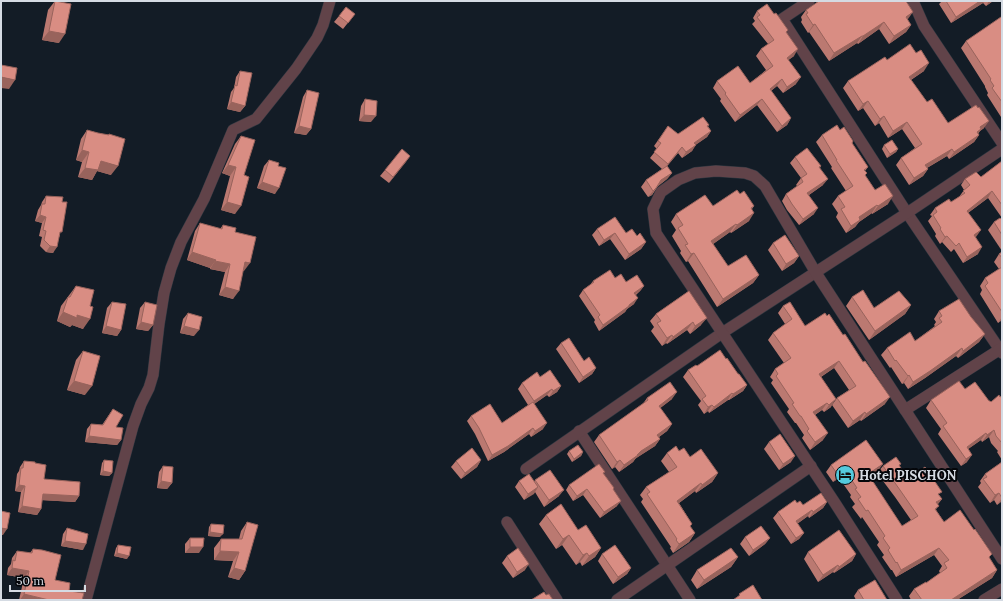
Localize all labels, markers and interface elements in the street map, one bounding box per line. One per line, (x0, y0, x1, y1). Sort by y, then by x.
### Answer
hotel icon: Hotel PISCHON (834, 464, 856, 486)
place label: Hotel PISCHON (859, 467, 957, 484)
scale bar (10, 567, 85, 593)
text: 50 m (16, 573, 44, 588)

